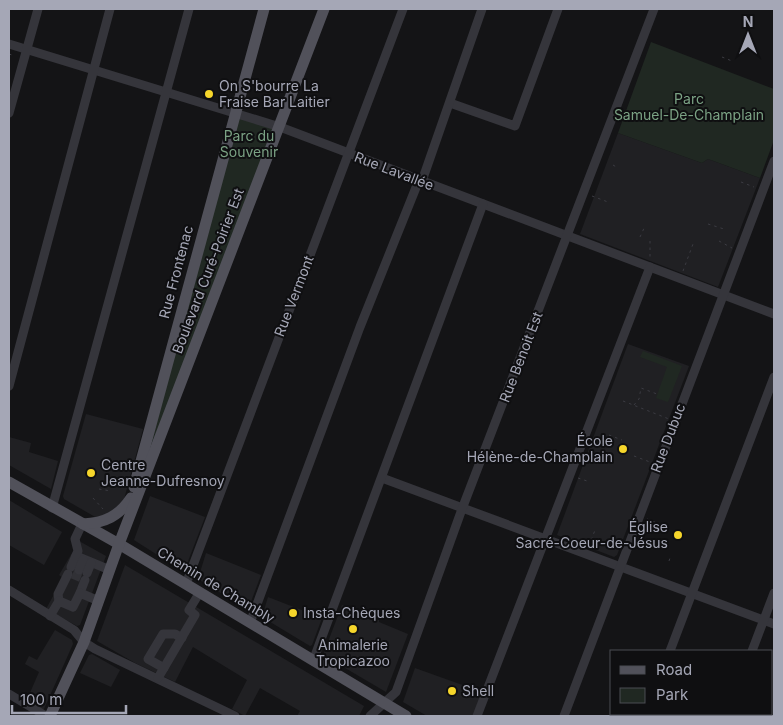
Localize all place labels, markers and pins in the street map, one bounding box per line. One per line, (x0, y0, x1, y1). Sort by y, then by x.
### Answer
place label: On S'bourre La Fraise Bar Laitier (219, 77, 330, 110)
marker: On S'bourre La Fraise Bar Laitier (203, 88, 215, 100)
place label: École Hélène-de-Champlain (467, 432, 613, 465)
marker: École Hélène-de-Champlain (617, 443, 629, 455)
place label: Centre Jeanne-Dufresnoy (101, 456, 225, 489)
marker: Centre Jeanne-Dufresnoy (85, 467, 97, 479)
place label: Église Sacré-Coeur-de-Jésus (516, 518, 668, 551)
marker: Église Sacré-Coeur-de-Jésus (672, 529, 684, 541)
place label: Insta-Chèques (303, 604, 400, 621)
marker: Insta-Chèques (287, 607, 299, 619)
marker: Animalerie Tropicazoo (347, 623, 359, 635)
place label: Animalerie Tropicazoo (316, 636, 390, 669)
place label: Shell (462, 682, 494, 699)
marker: Shell (446, 685, 458, 697)

